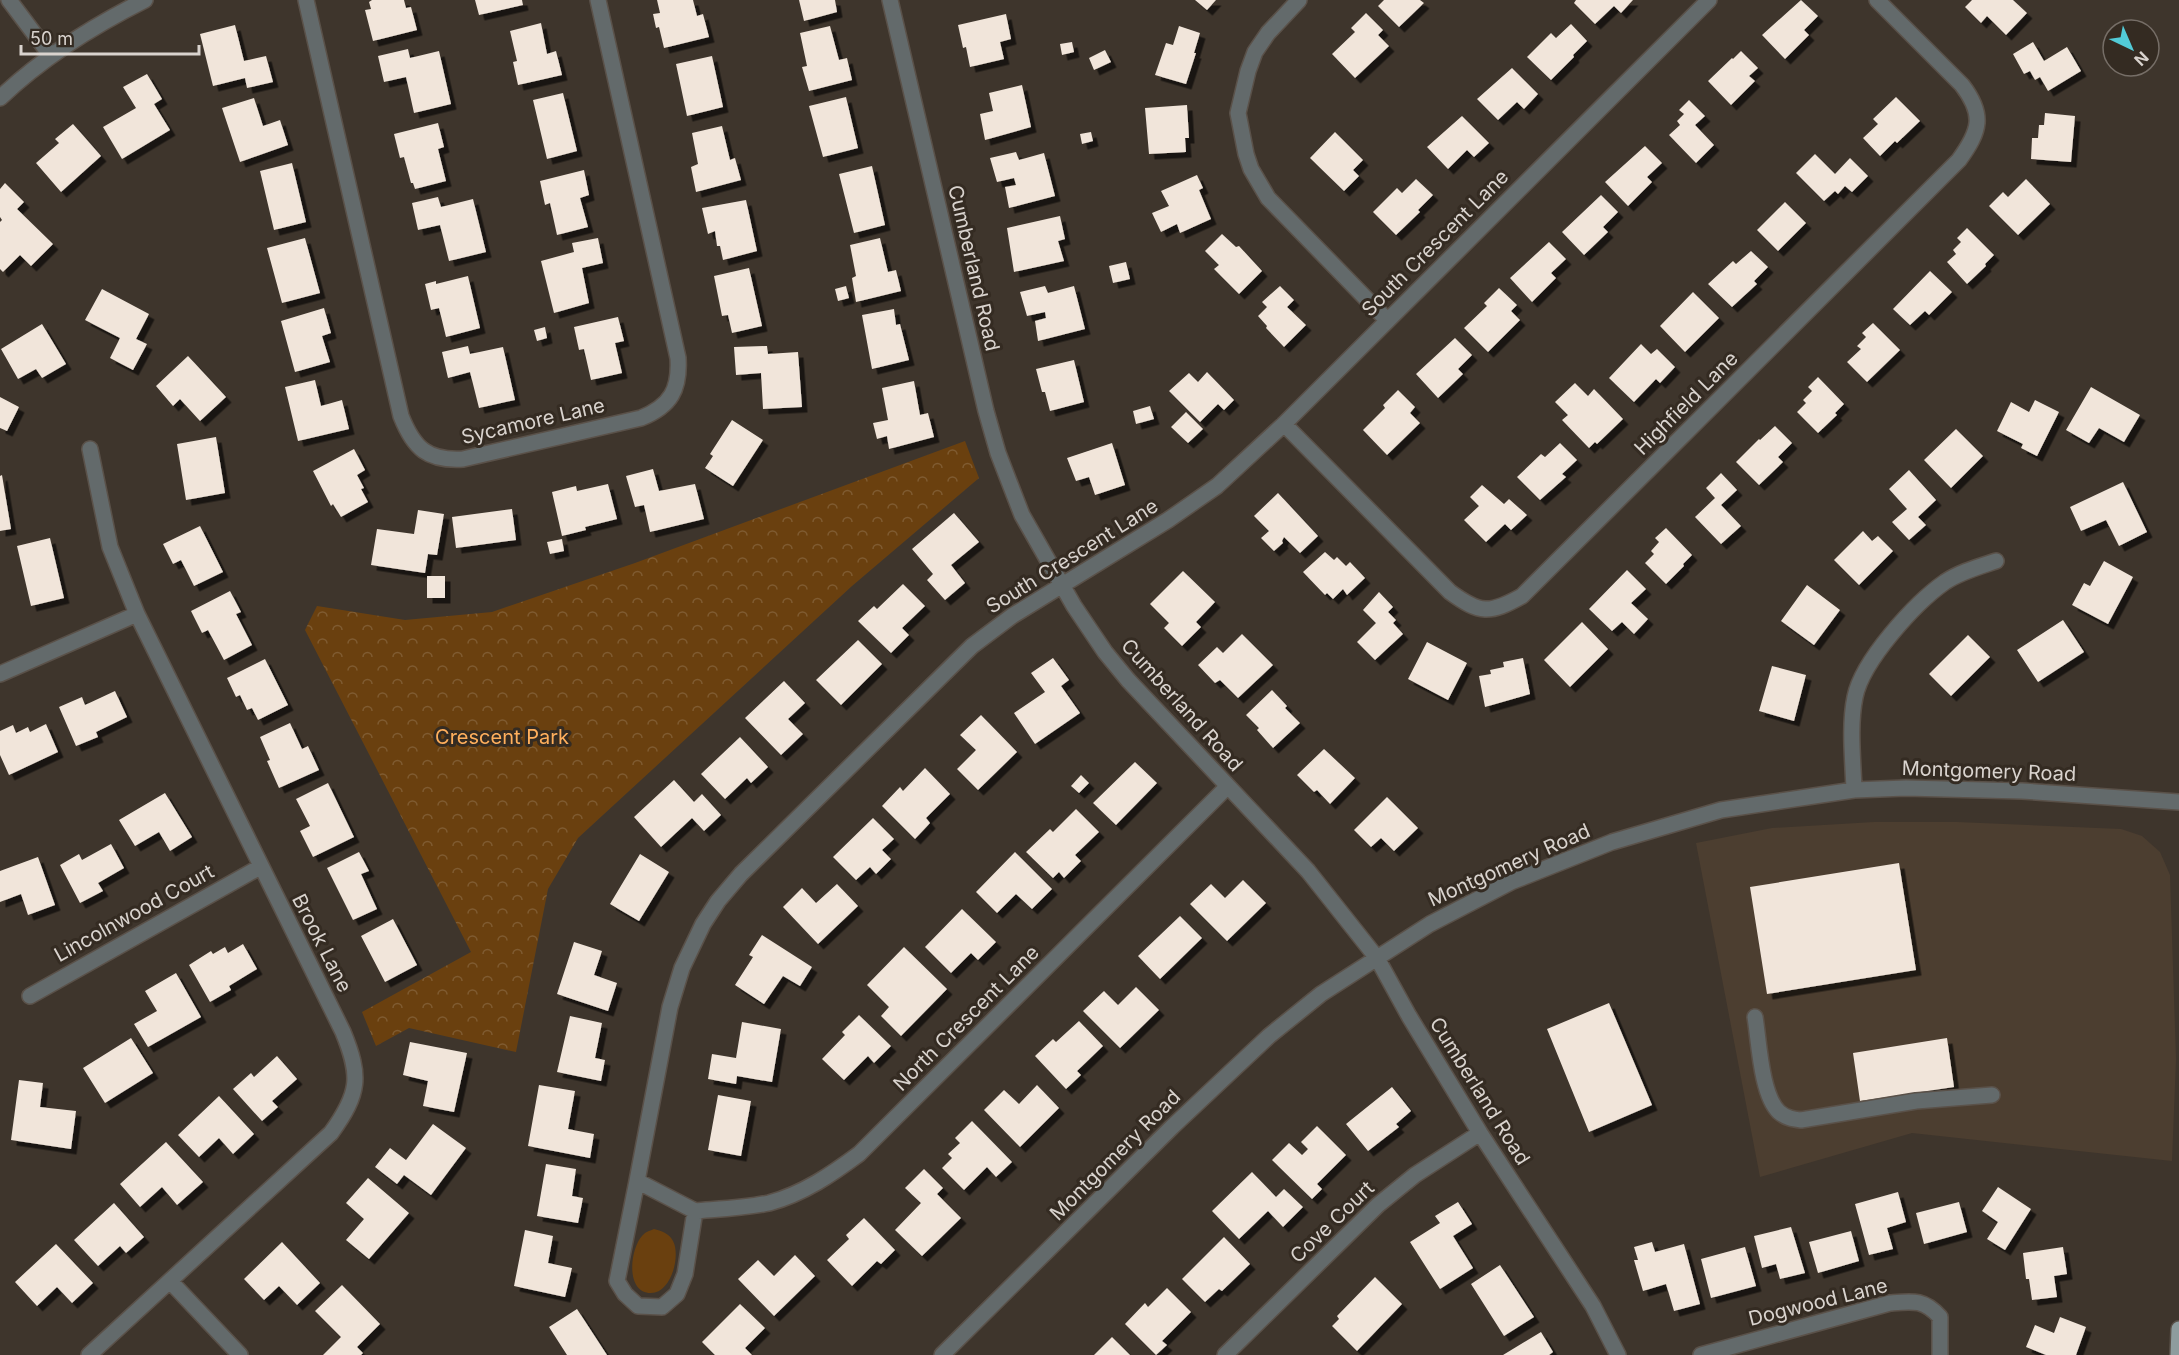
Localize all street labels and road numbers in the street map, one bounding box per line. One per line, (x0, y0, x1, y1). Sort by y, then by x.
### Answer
street label: South Crescent Lane (1357, 165, 1513, 321)
street label: Cumberland Road (943, 183, 1005, 353)
street label: Highfield Lane (1629, 346, 1743, 460)
street label: Sycamore Lane (459, 393, 607, 449)
street label: South Crescent Lane (982, 493, 1162, 619)
street label: Cumberland Road (1116, 634, 1248, 776)
street label: Montgomery Road (1901, 756, 2077, 786)
street label: Montgomery Road (1424, 819, 1594, 911)
street label: Lincolnwood Court (50, 859, 218, 967)
street label: Brook Lane (287, 890, 357, 996)
street label: North Crescent Lane (888, 940, 1044, 1096)
street label: Cumberland Road (1425, 1013, 1535, 1169)
street label: Montgomery Road (1045, 1085, 1185, 1225)
street label: Cove Court (1285, 1176, 1379, 1268)
street label: Dogwood Lane (1746, 1273, 1890, 1331)

